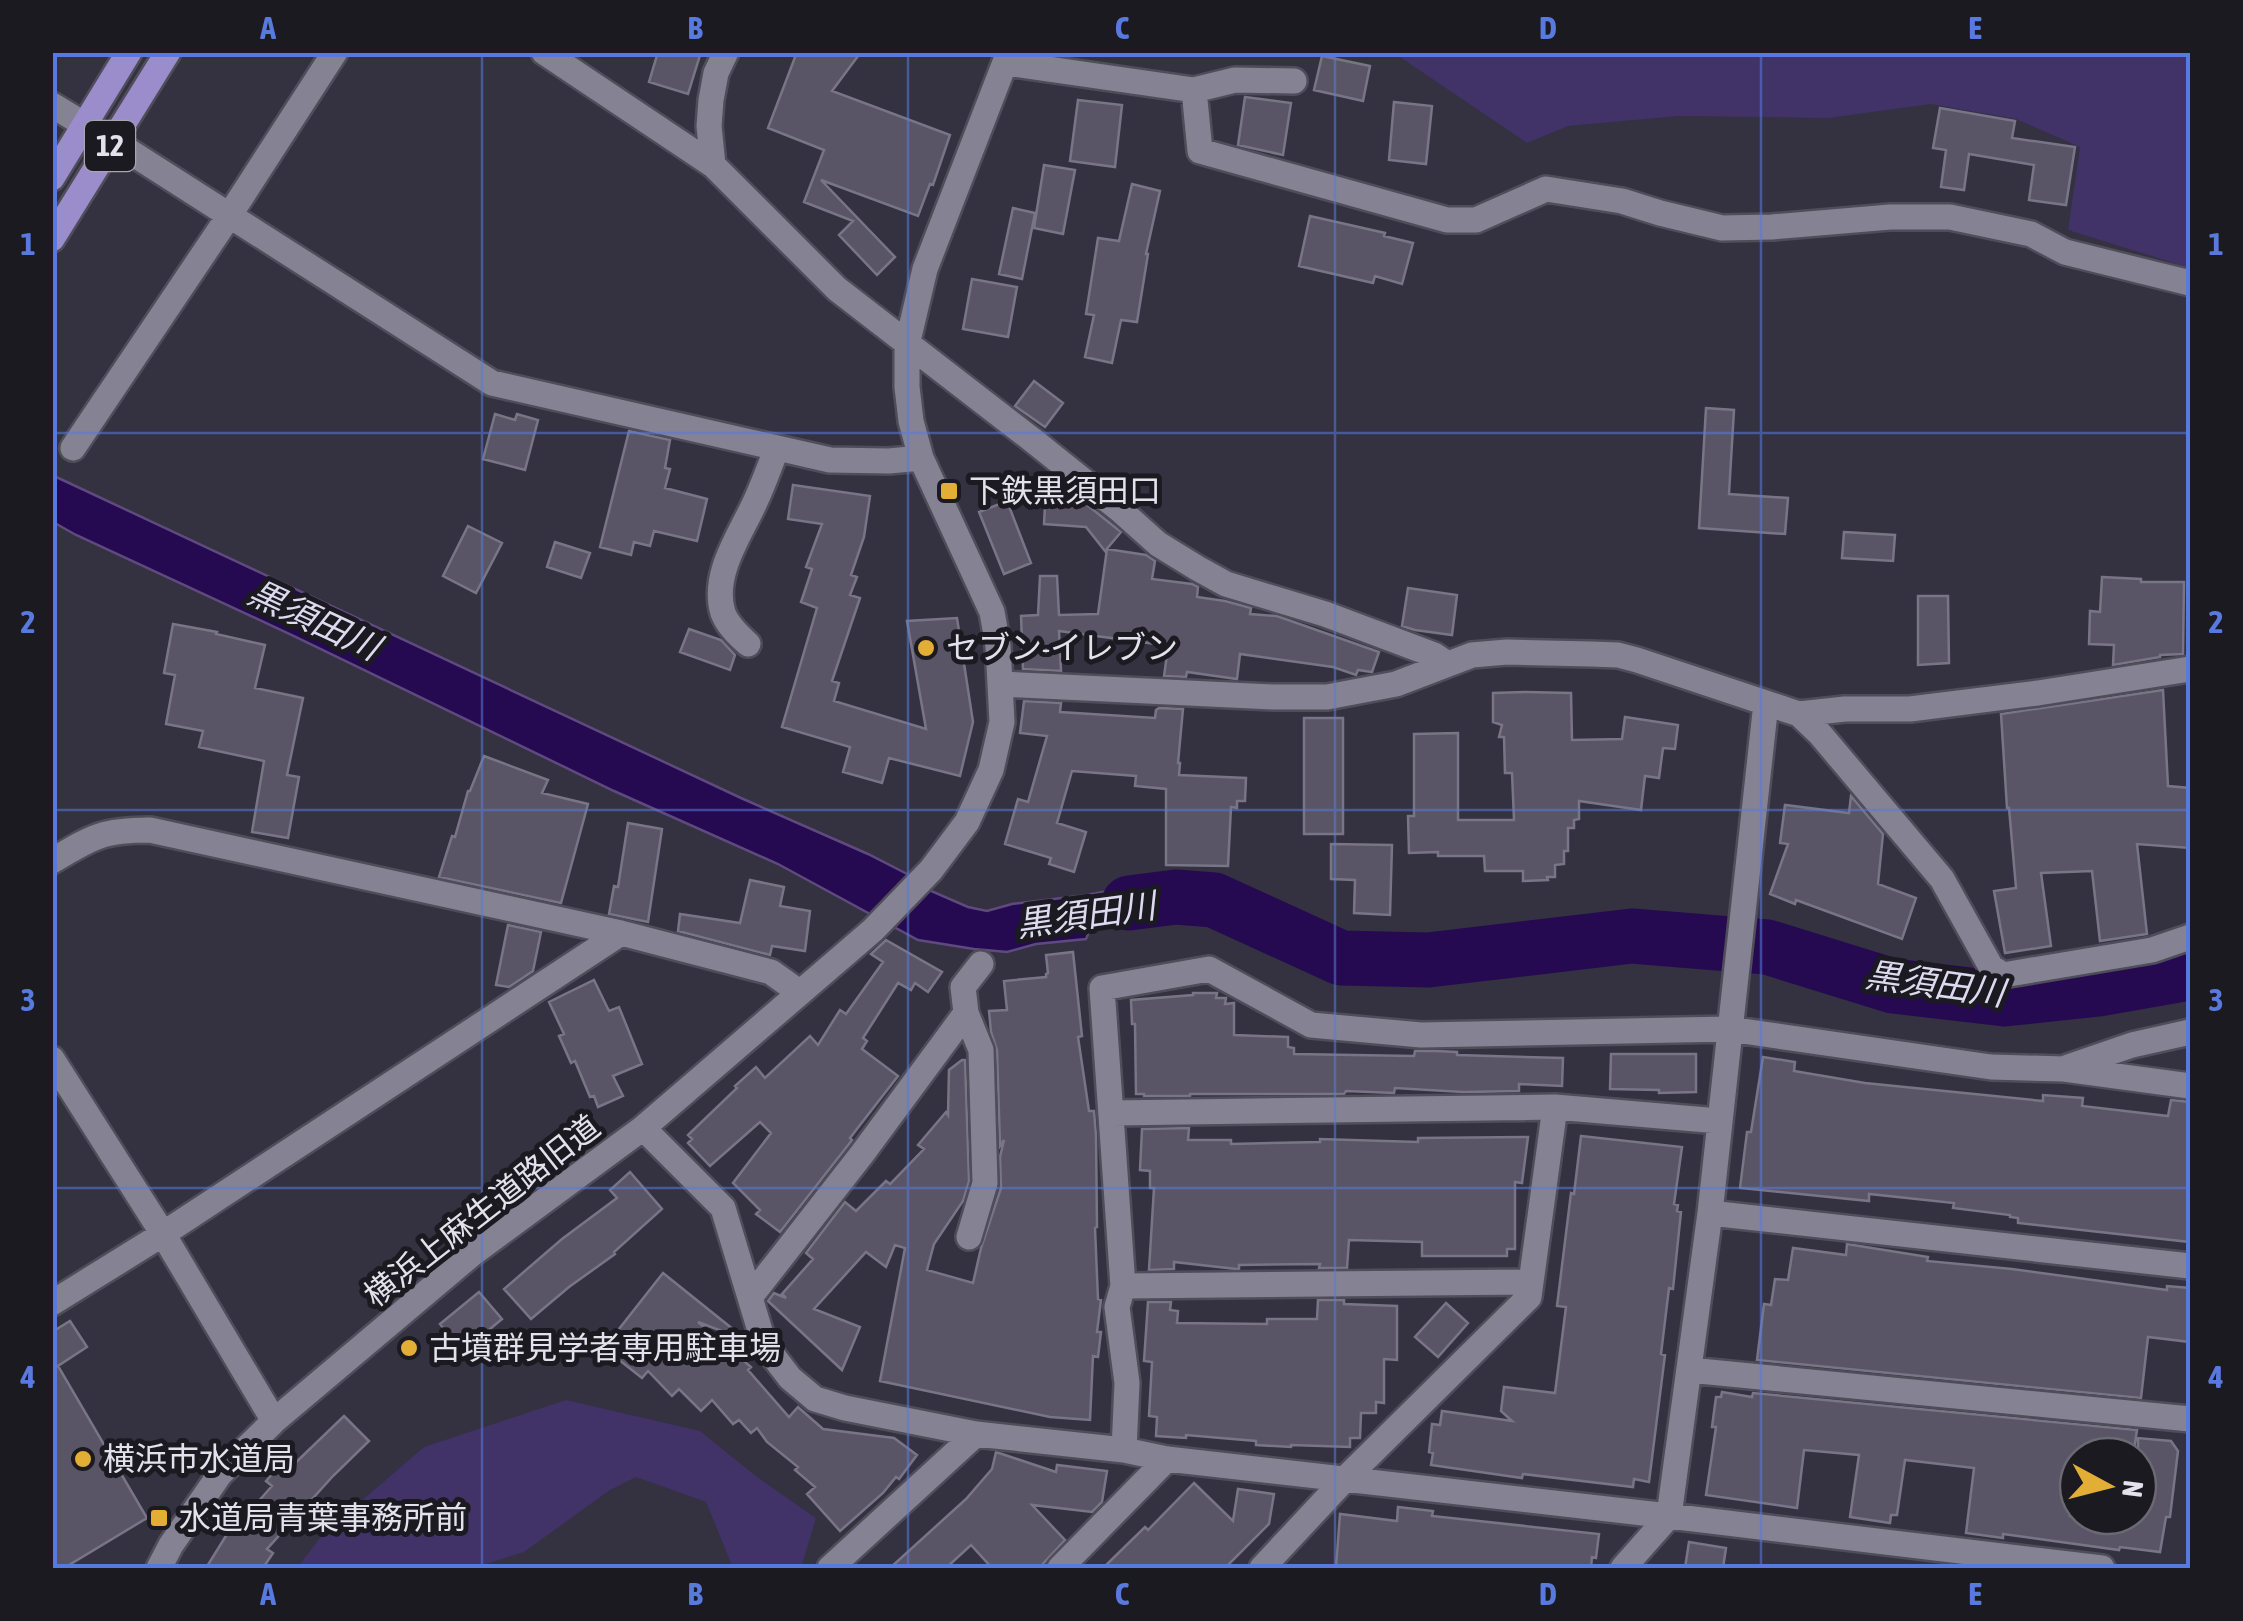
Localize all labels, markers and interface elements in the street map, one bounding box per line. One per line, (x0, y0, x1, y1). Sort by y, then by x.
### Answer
text: A (259, 9, 276, 46)
text: B (687, 9, 703, 46)
text: C (1115, 9, 1130, 46)
text: D (1539, 9, 1557, 46)
text: E (1968, 9, 1982, 46)
road number: 12 (85, 121, 135, 171)
text: 1 (20, 225, 36, 262)
text: 1 (2208, 225, 2224, 262)
place label: 下鉄黒須田口 (969, 472, 1161, 509)
marker: 下鉄黒須田口 (938, 480, 960, 502)
water label: 黒須田川 (243, 571, 390, 668)
text: 2 (20, 603, 36, 640)
text: 2 (2208, 603, 2224, 640)
place label: セブン-イレブン (946, 629, 1178, 666)
marker: セブン-イレブン (915, 637, 937, 659)
water label: 黒須田川 (1014, 884, 1162, 944)
water label: 黒須田川 (1863, 953, 2011, 1013)
text: 3 (20, 981, 36, 1018)
text: 3 (2208, 981, 2224, 1018)
street label: 横浜上麻生道路旧道 (357, 1107, 607, 1314)
place label: 古墳群見学者専用駐車場 (429, 1329, 781, 1366)
marker: 古墳群見学者専用駐車場 (398, 1337, 420, 1359)
text: 4 (19, 1358, 36, 1395)
text: 4 (2207, 1358, 2224, 1395)
north arrow (2058, 1436, 2158, 1536)
place label: 横浜市水道局 (103, 1440, 295, 1477)
marker: 横浜市水道局 (72, 1448, 94, 1470)
text: N (2116, 1479, 2150, 1499)
place label: 水道局青葉事務所前 (179, 1499, 467, 1536)
marker: 水道局青葉事務所前 (148, 1507, 170, 1529)
text: A (259, 1575, 276, 1612)
text: B (687, 1575, 703, 1612)
text: C (1115, 1575, 1130, 1612)
text: D (1539, 1575, 1557, 1612)
text: E (1968, 1575, 1982, 1612)

